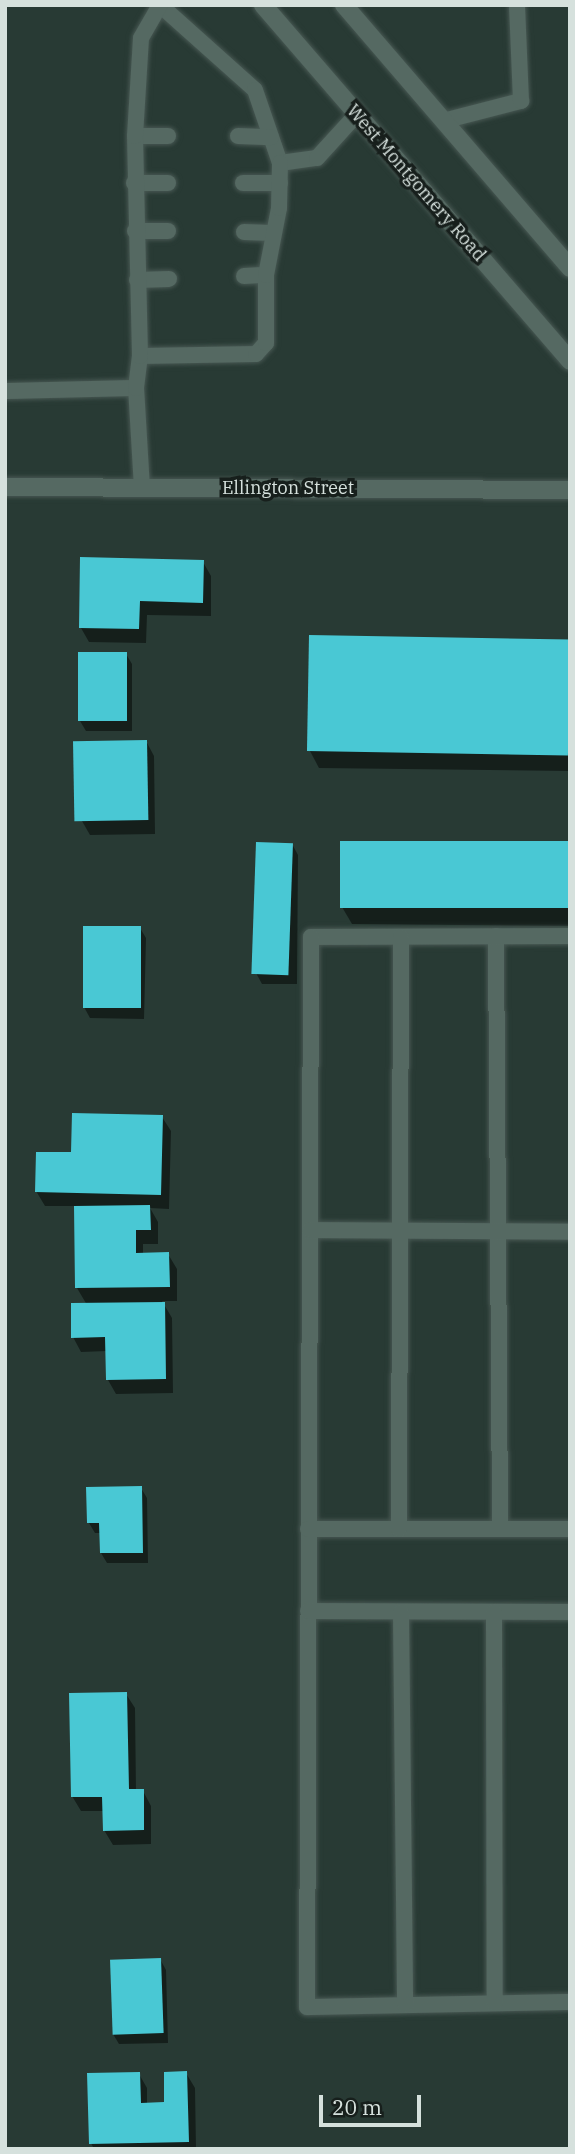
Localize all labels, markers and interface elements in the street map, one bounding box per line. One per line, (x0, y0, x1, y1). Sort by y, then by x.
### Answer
street label: West Montgomery Road (342, 100, 490, 266)
street label: Ellington Street (222, 477, 354, 499)
scale bar (323, 2080, 424, 2124)
text: 20 m (332, 2093, 382, 2121)

